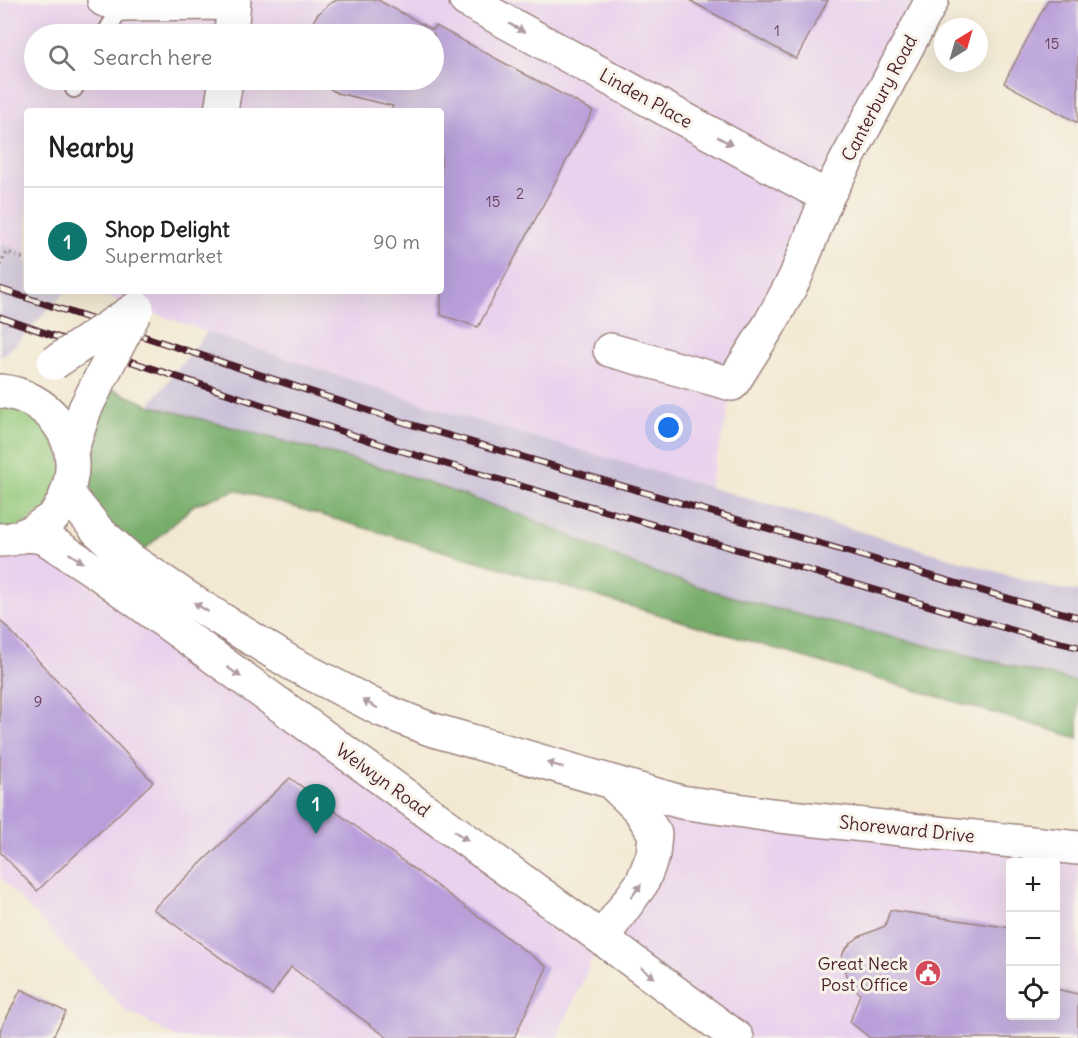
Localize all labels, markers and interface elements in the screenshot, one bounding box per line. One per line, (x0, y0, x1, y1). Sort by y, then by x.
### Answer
north arrow (934, 18, 988, 72)
house number: 1 (774, 21, 780, 40)
one-way arrow (509, 23, 526, 33)
search box (24, 24, 444, 90)
street label: Canterbury Road (836, 31, 922, 165)
house number: 15 (1045, 34, 1059, 53)
icon: search (45, 41, 78, 74)
text: Search here (93, 43, 212, 71)
street label: Linden Place (595, 63, 697, 133)
text: Nearby (48, 131, 134, 164)
one-way arrow (717, 136, 734, 146)
house number: 2 (516, 184, 524, 203)
house number: 15 (486, 192, 500, 211)
text: Shop Delight (105, 215, 230, 243)
text: 1 (64, 229, 71, 254)
text: 90 m (373, 229, 420, 254)
text: Supermarket (105, 243, 223, 268)
your location (654, 413, 683, 442)
one-way arrow (68, 552, 84, 564)
one-way arrow (193, 602, 209, 613)
one-way arrow (227, 666, 242, 678)
house number: 9 (34, 692, 42, 711)
one-way arrow (361, 699, 378, 709)
street label: Welwyn Road (331, 738, 435, 822)
one-way arrow (546, 760, 564, 769)
pin: 1 (296, 784, 336, 834)
street label: Shoreward Drive (838, 810, 976, 848)
one-way arrow (452, 830, 468, 842)
map controls (1006, 858, 1060, 1020)
button: + (1006, 858, 1060, 912)
one-way arrow (630, 884, 642, 900)
button: − (1006, 912, 1060, 966)
place label: Great Neck Post Office (818, 952, 908, 996)
public building icon: Great Neck Post Office (913, 958, 943, 988)
button: locate (1006, 966, 1060, 1020)
one-way arrow (641, 967, 656, 979)

